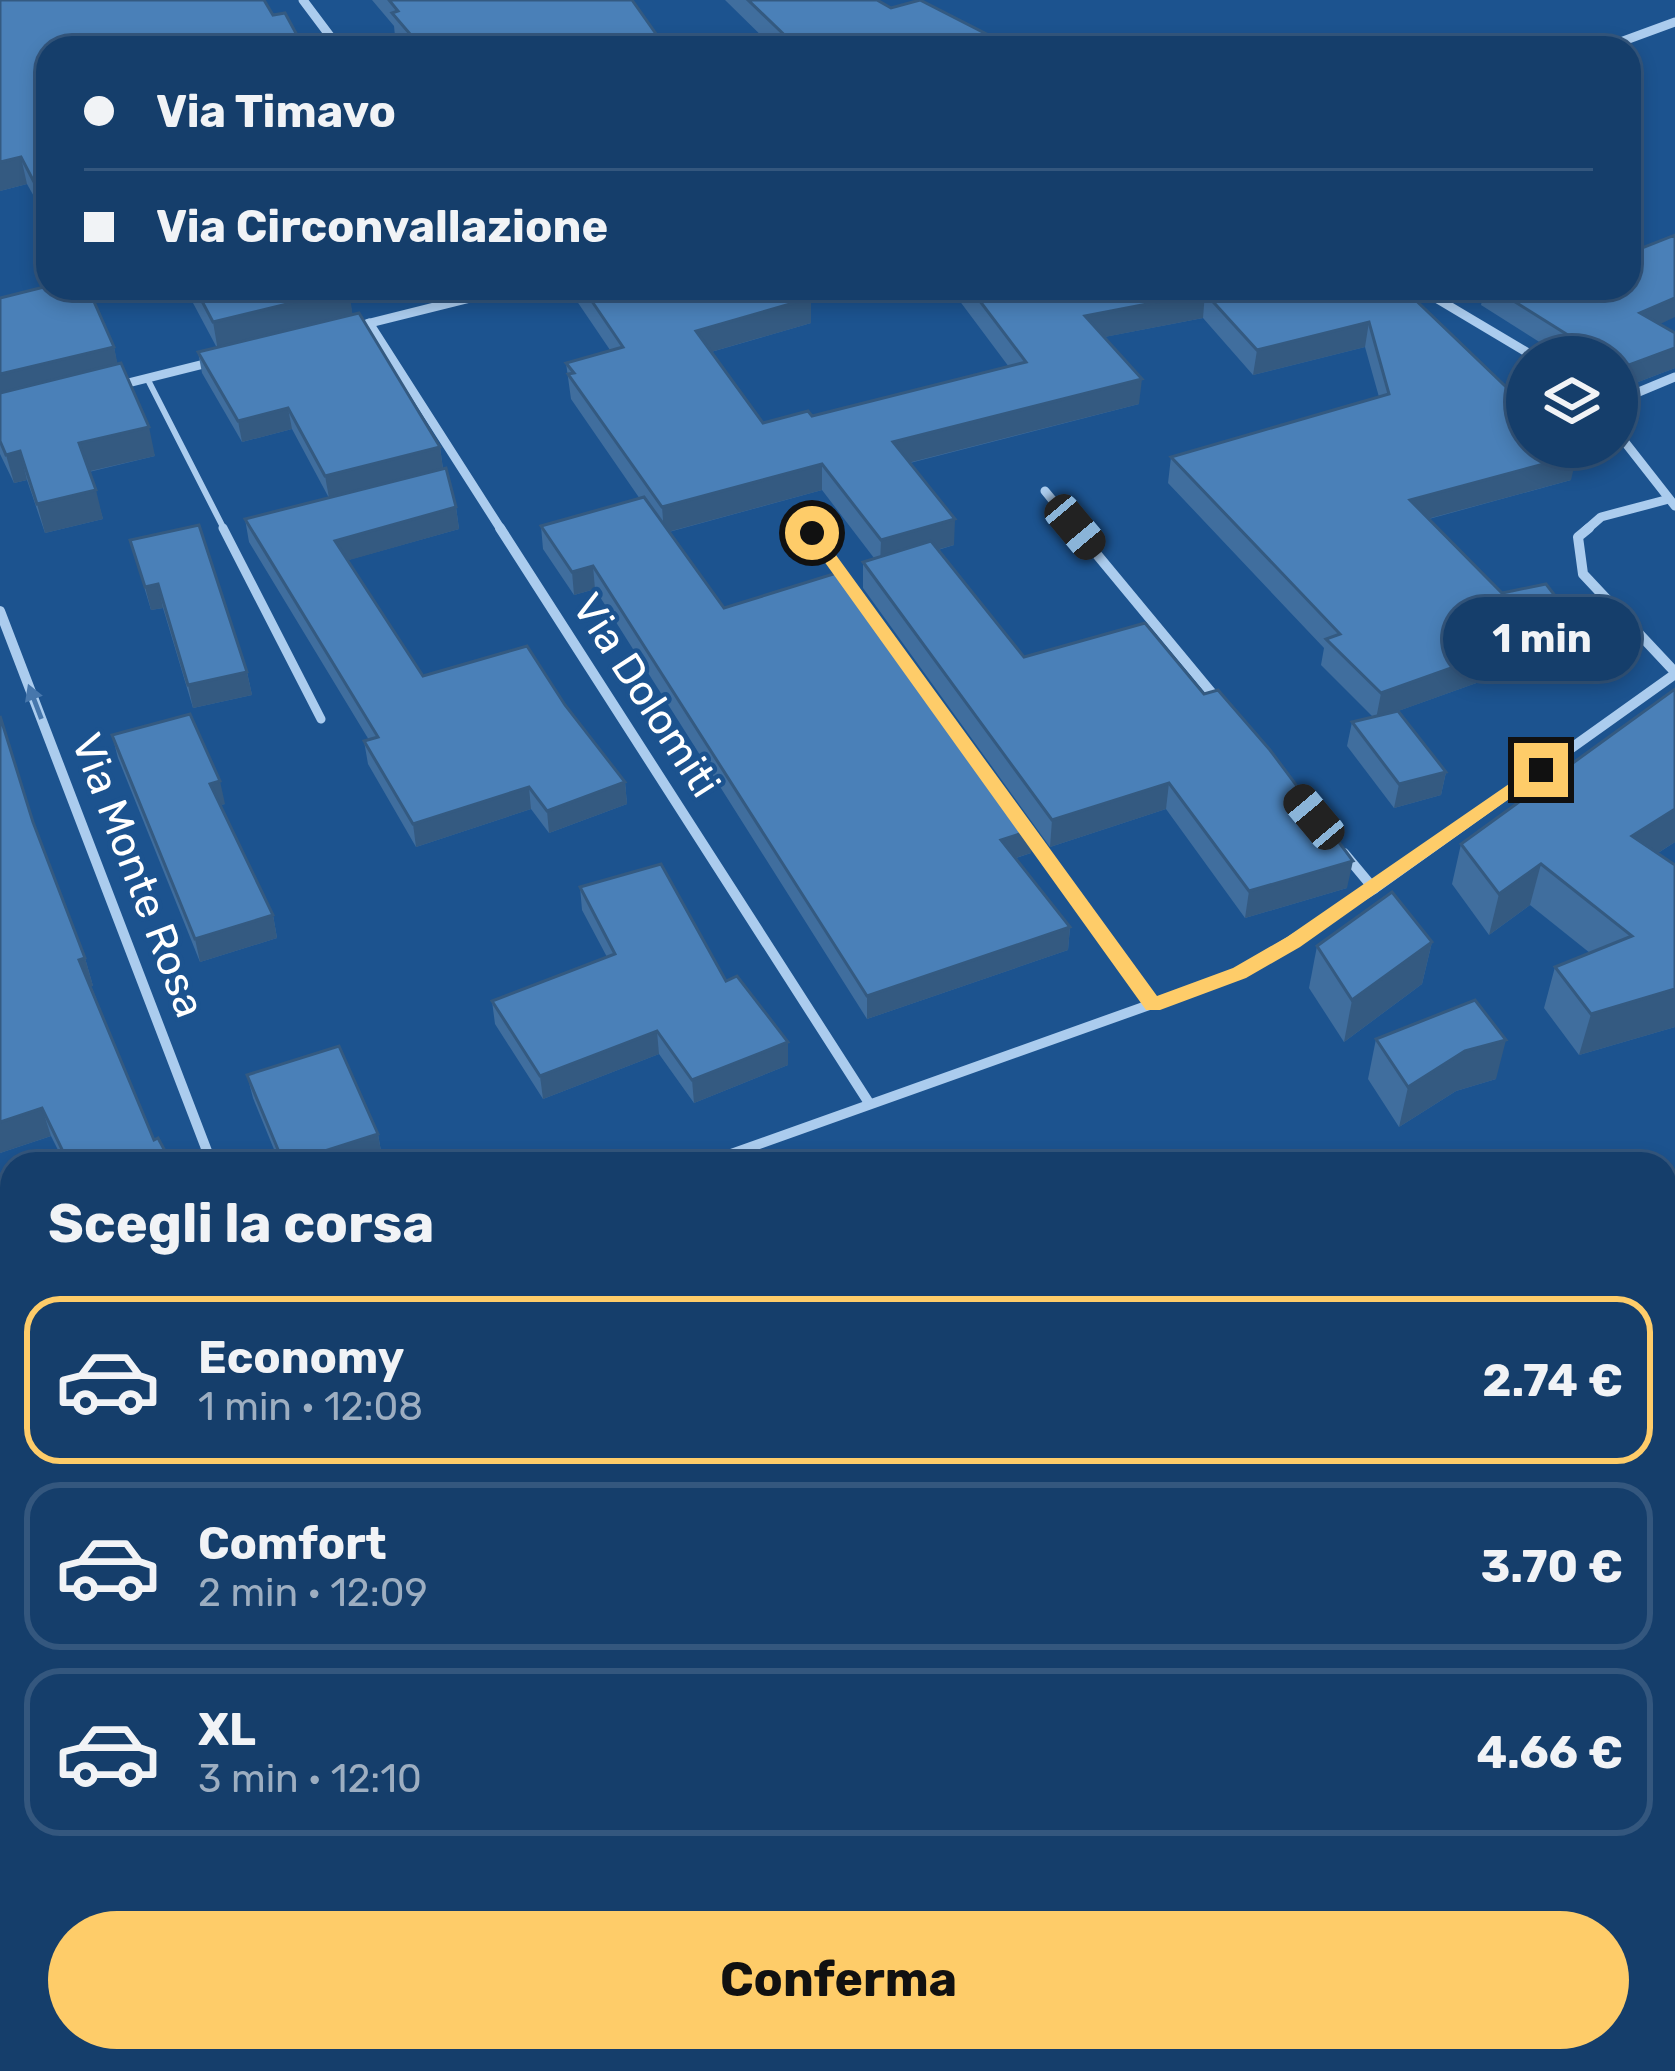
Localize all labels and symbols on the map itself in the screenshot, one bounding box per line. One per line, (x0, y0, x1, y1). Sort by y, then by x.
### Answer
car (1038, 488, 1112, 566)
route start (785, 506, 839, 560)
street label: Via Dolomiti (562, 584, 730, 807)
callout: 1 min (1442, 596, 1640, 680)
one-way arrow (24, 683, 43, 719)
street label: Via Monte Rosa (61, 726, 215, 1024)
route end (1514, 743, 1568, 797)
car (1277, 778, 1351, 856)

